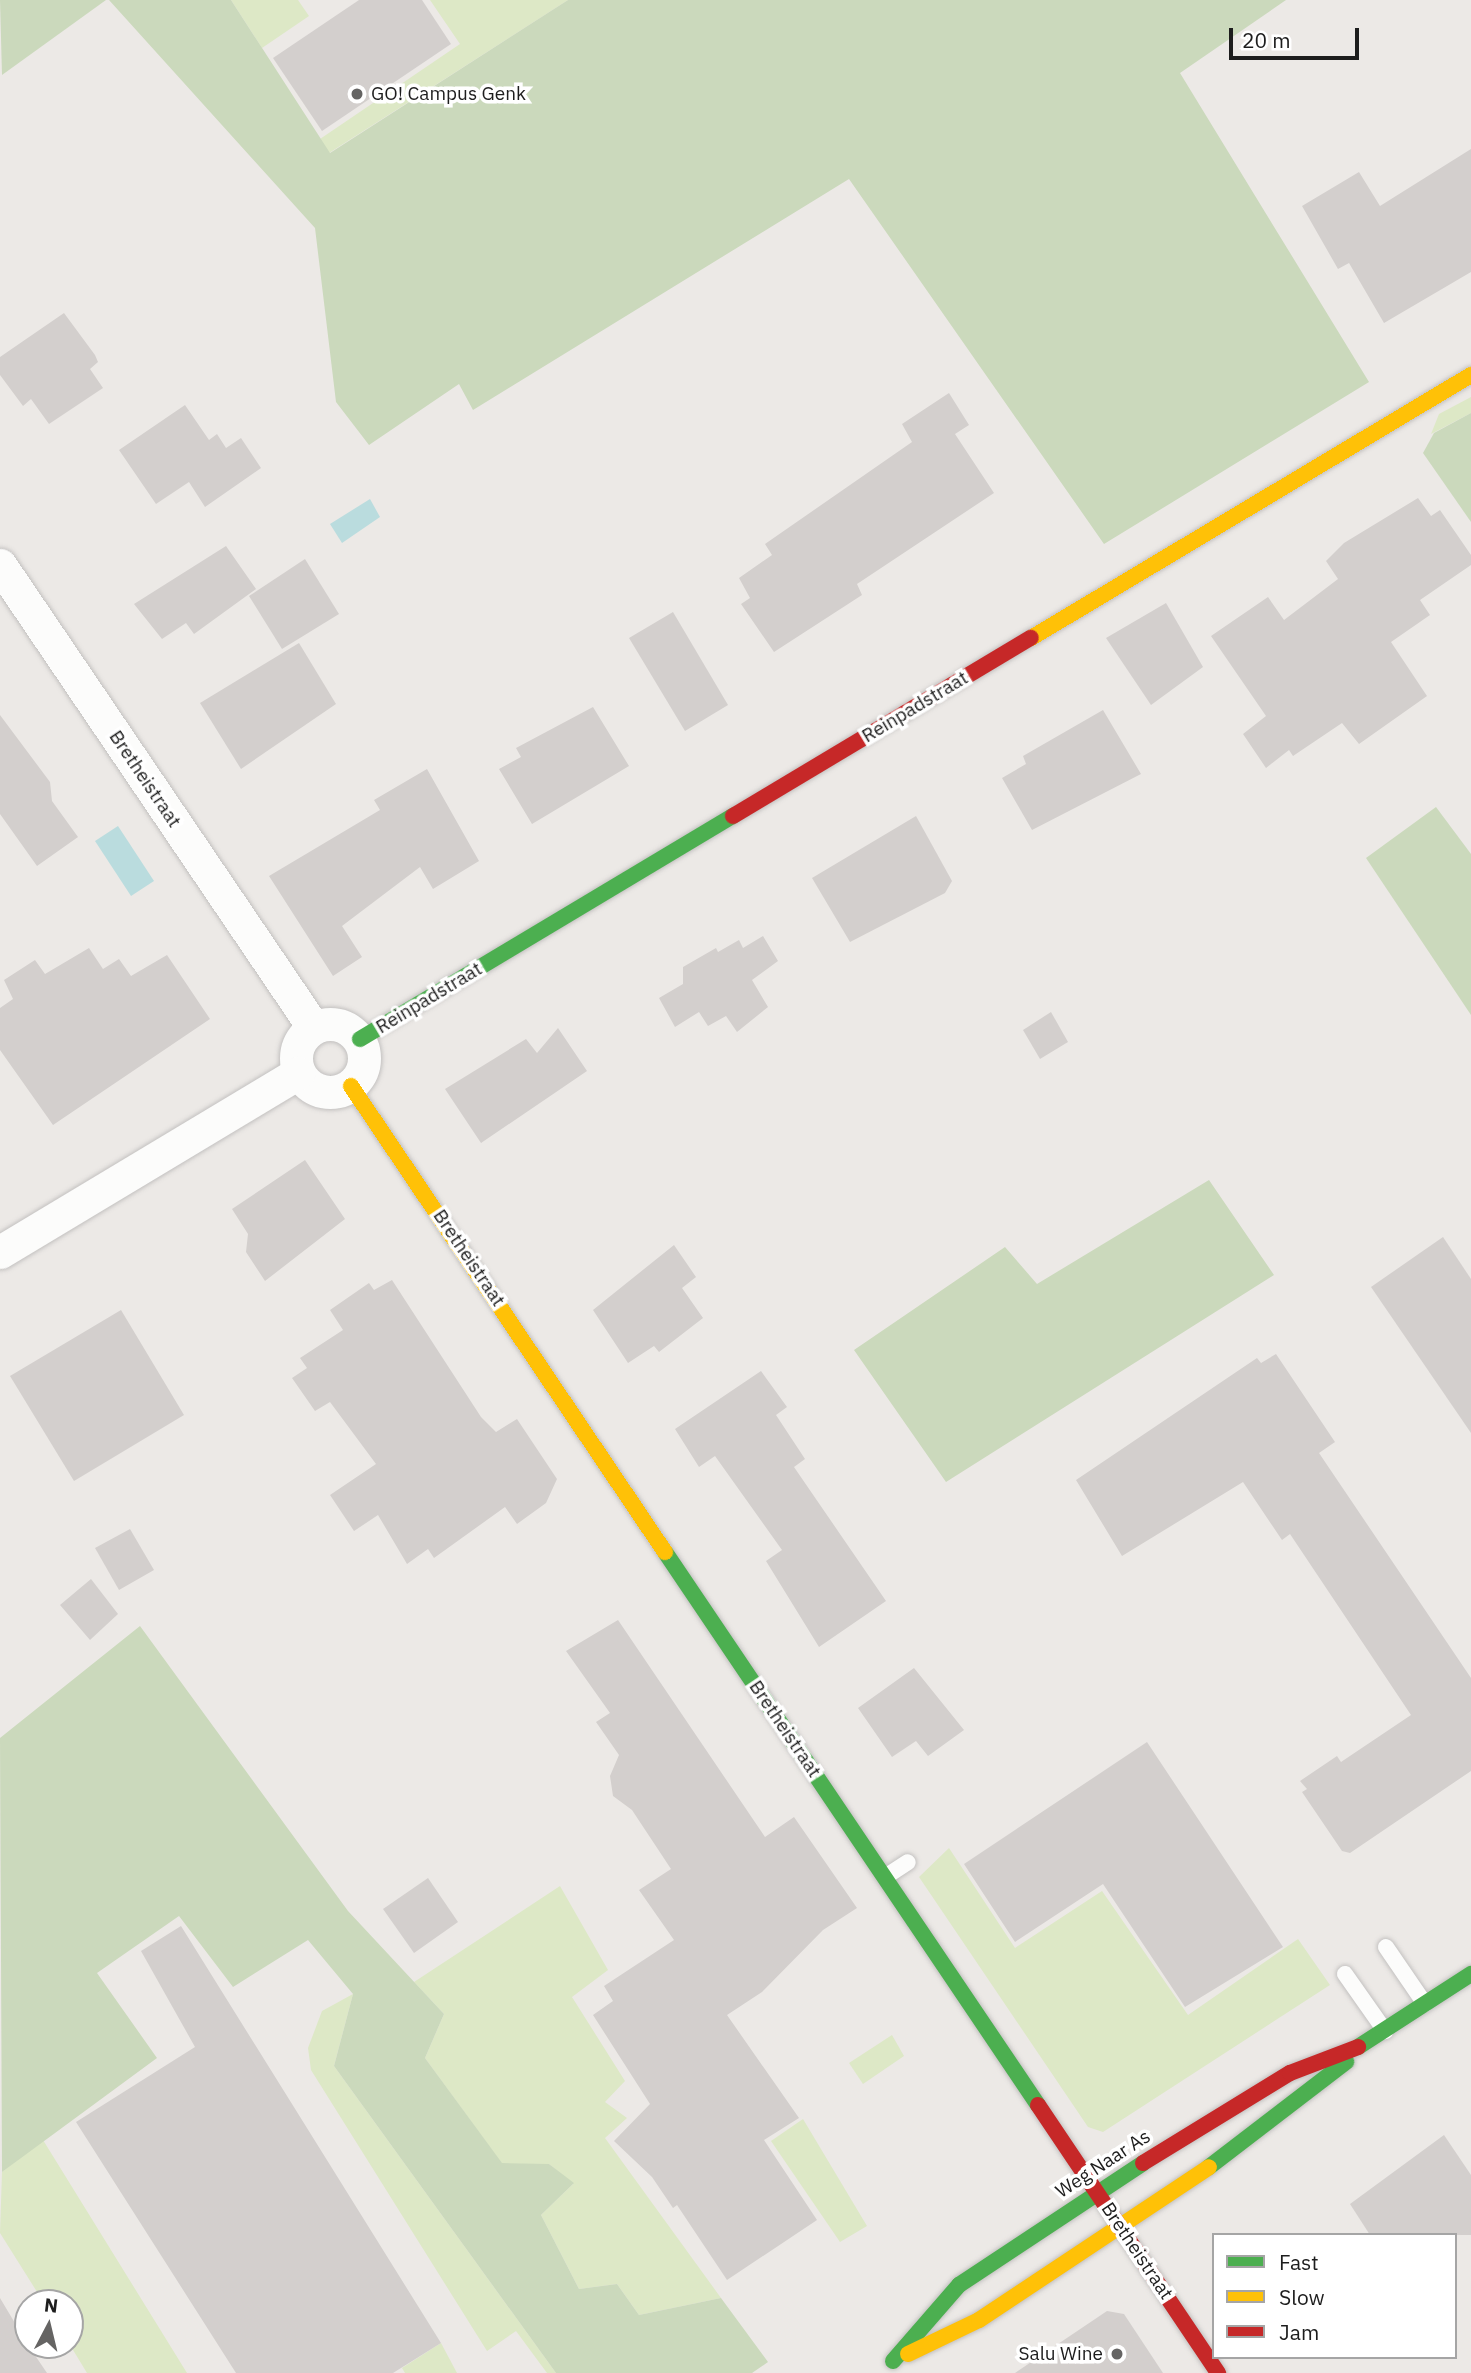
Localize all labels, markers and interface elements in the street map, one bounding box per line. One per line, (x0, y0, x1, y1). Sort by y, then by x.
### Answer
scale bar (1233, 14, 1362, 58)
text: 20 m (1242, 26, 1291, 54)
place label: GO! Campus Genk (371, 83, 526, 105)
marker: GO! Campus Genk (349, 86, 365, 102)
street label: Reinpadstraat (858, 666, 972, 748)
street label: Bretheistraat (104, 726, 186, 832)
street label: Reinpadstraat (372, 957, 486, 1039)
street label: Bretheistraat (428, 1205, 510, 1311)
street label: Bretheistraat (744, 1676, 826, 1782)
street label: Weg Naar As (1051, 2125, 1155, 2203)
street label: Bretheistraat (1096, 2198, 1178, 2304)
legend (1212, 2233, 1457, 2359)
text: Fast (1279, 2248, 1319, 2276)
text: Slow (1279, 2283, 1325, 2311)
north arrow (14, 2289, 84, 2359)
text: N (43, 2292, 60, 2318)
text: Jam (1279, 2318, 1319, 2346)
place label: Salu Wine (1018, 2343, 1103, 2365)
marker: Salu Wine (1109, 2346, 1125, 2362)

